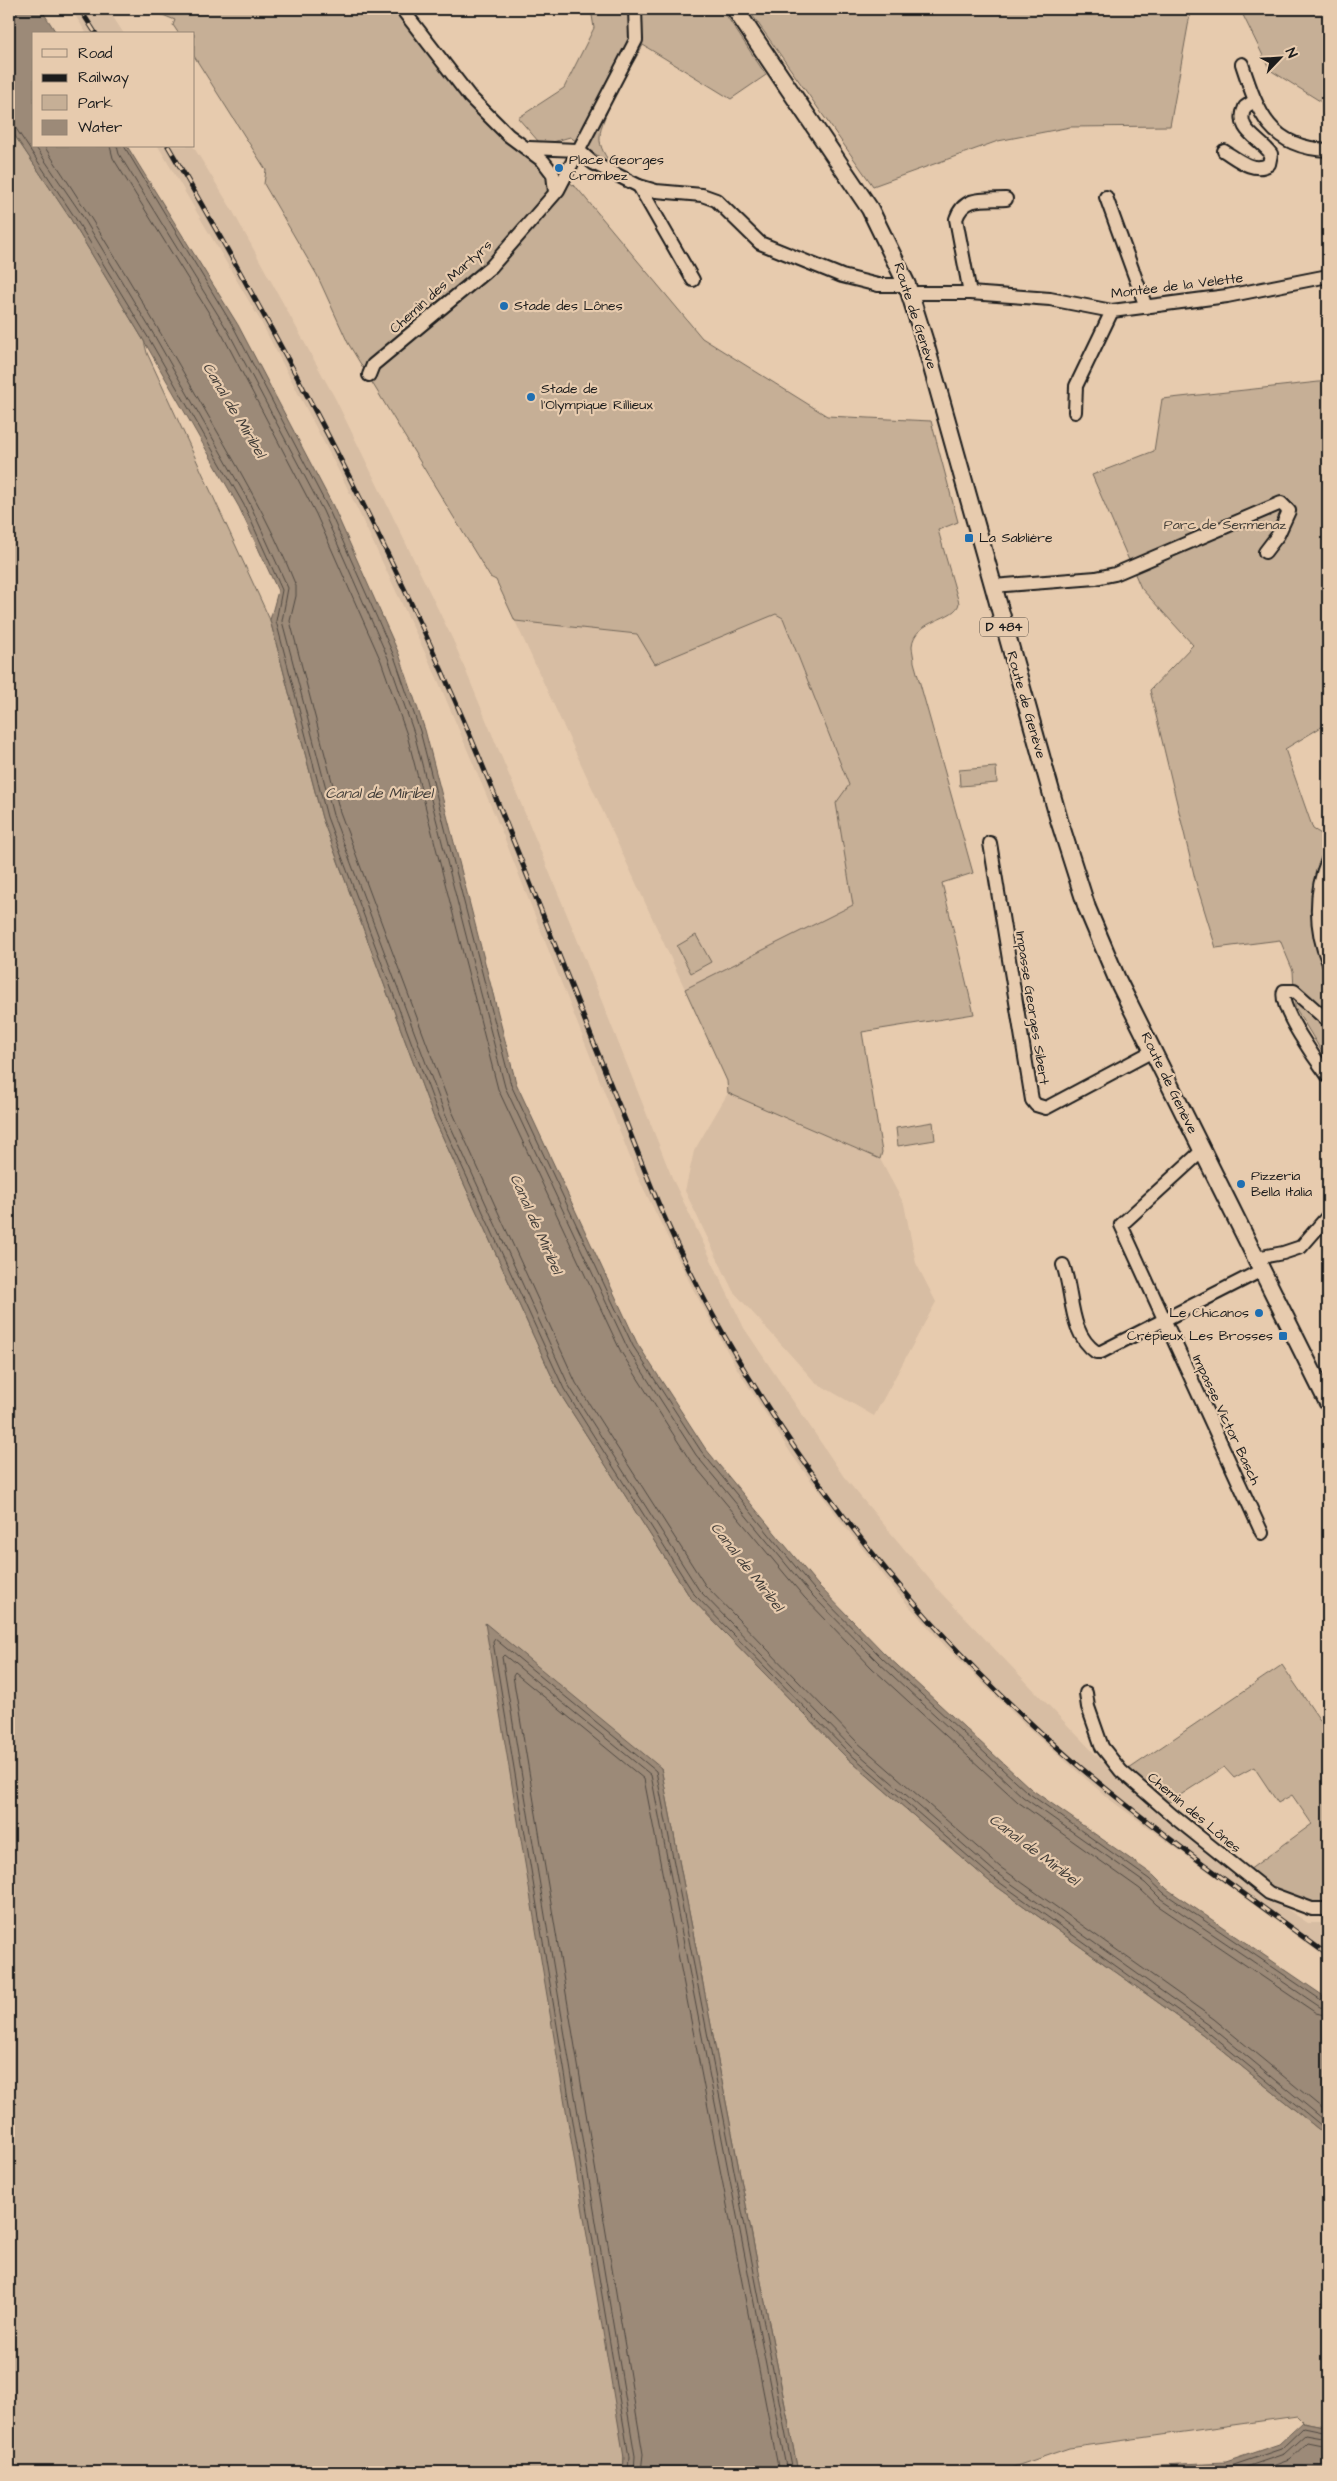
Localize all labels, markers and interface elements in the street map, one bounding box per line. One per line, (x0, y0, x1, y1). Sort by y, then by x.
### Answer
legend (32, 32, 195, 148)
north arrow (1254, 32, 1304, 82)
text: Road (78, 43, 113, 64)
text: N (1280, 45, 1302, 61)
text: Railway (78, 67, 129, 89)
text: Park (78, 93, 113, 114)
text: Water (78, 117, 122, 138)
place label: Place Georges Crombez (569, 150, 664, 186)
marker: Place Georges Crombez (553, 162, 565, 174)
street label: Chemin des Martyrs (385, 235, 497, 339)
street label: Route de Genève (888, 260, 942, 372)
street label: Montée de la Velette (1110, 268, 1245, 304)
place label: Stade des Lônes (514, 296, 623, 316)
marker: Stade des Lônes (498, 300, 510, 312)
water label: Canal de Miribel (197, 358, 272, 463)
place label: Stade de l'Olympique Rillieux (541, 379, 653, 415)
marker: Stade de l'Olympique Rillieux (525, 391, 537, 403)
park label: Parc de Sermenaz (1164, 515, 1286, 535)
place label: La Sablière (979, 528, 1053, 548)
marker: La Sablière (963, 532, 975, 544)
road number: D 484 (980, 618, 1028, 636)
street label: Route de Genève (1001, 649, 1051, 761)
water label: Canal de Miribel (325, 783, 434, 804)
street label: Impasse Georges Sibert (1010, 930, 1054, 1087)
street label: Route de Genève (1136, 1029, 1202, 1138)
place label: Pizzeria Bella Italia (1251, 1166, 1312, 1202)
water label: Canal de Miribel (505, 1171, 568, 1279)
marker: Pizzeria Bella Italia (1235, 1178, 1247, 1190)
place label: Le Chicanos (1169, 1303, 1249, 1323)
marker: Le Chicanos (1253, 1307, 1265, 1319)
place label: Crépieux Les Brosses (1127, 1326, 1273, 1346)
marker: Crépieux Les Brosses (1277, 1330, 1289, 1342)
street label: Impasse Victor Basch (1187, 1352, 1265, 1488)
water label: Canal de Miribel (706, 1518, 789, 1617)
street label: Chemin des Lônes (1143, 1768, 1245, 1858)
water label: Canal de Miribel (985, 1809, 1085, 1892)

